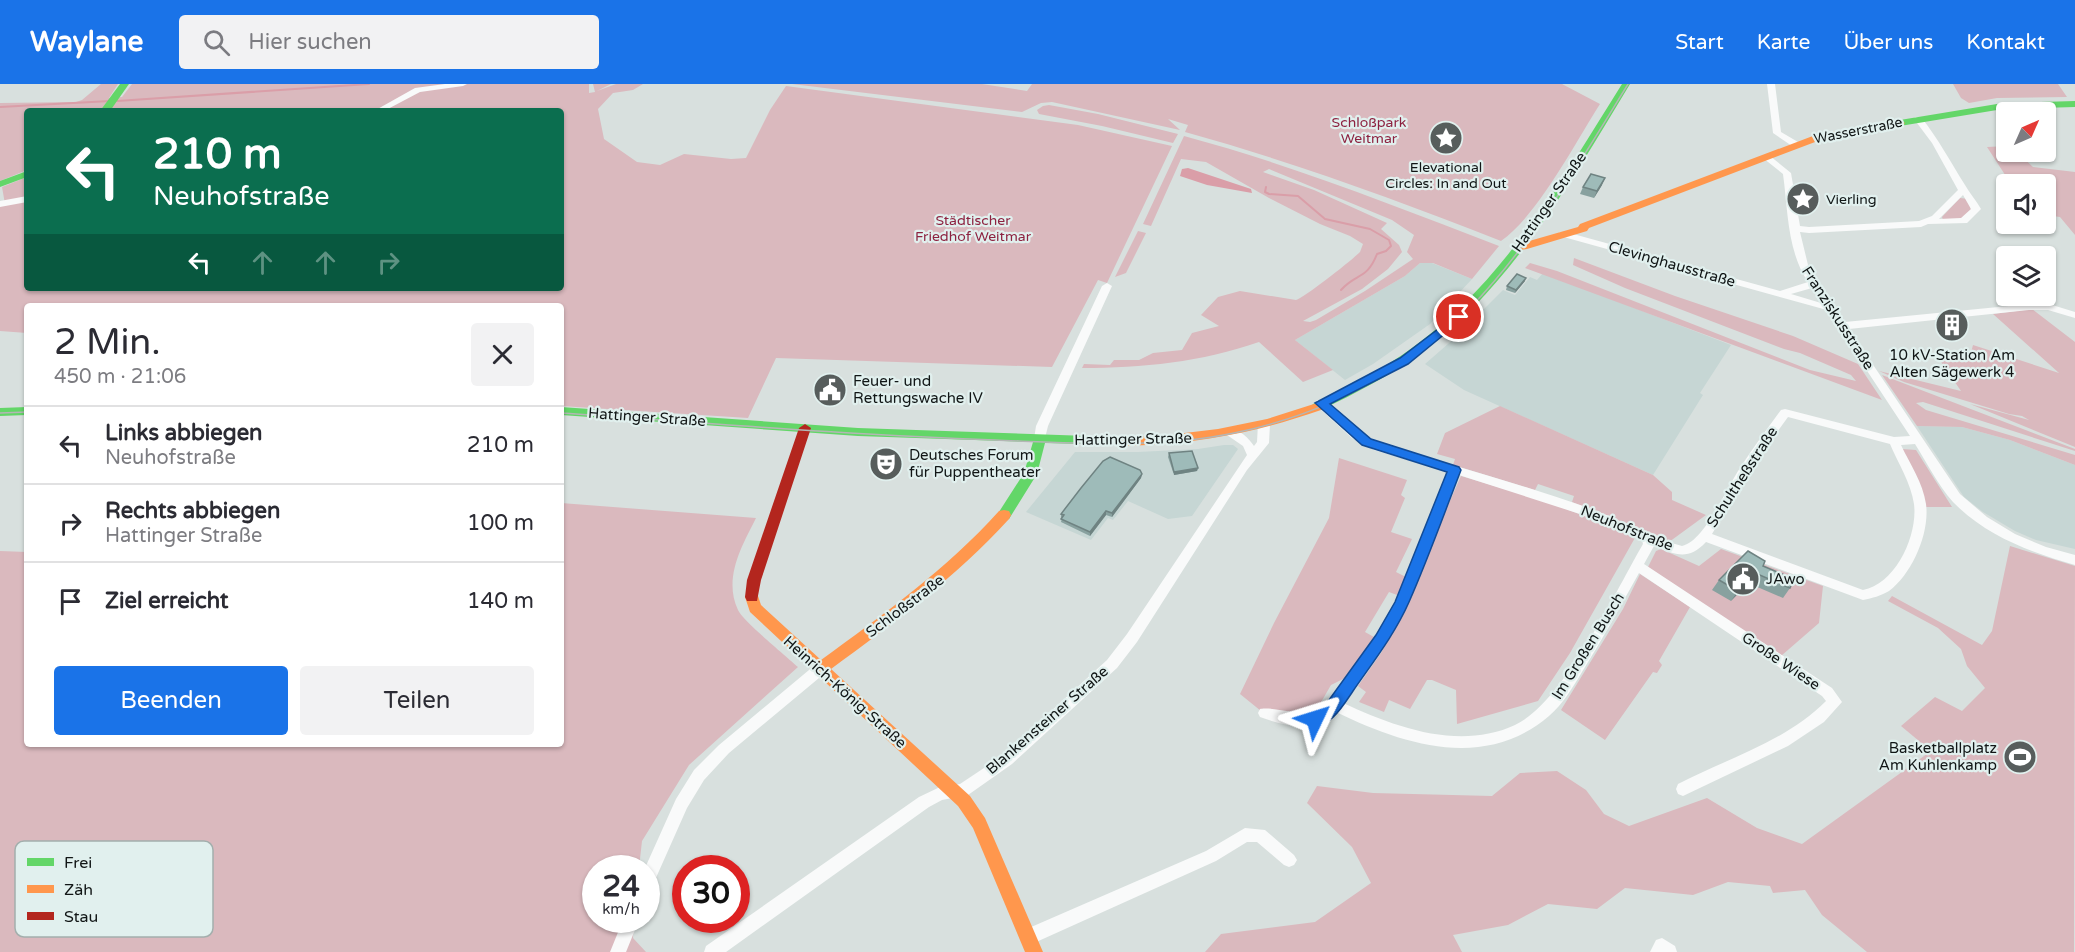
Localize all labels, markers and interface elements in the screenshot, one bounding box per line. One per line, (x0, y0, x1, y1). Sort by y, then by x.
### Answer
search box (179, 15, 599, 69)
text: Waylane (30, 25, 143, 59)
icon: search (200, 26, 233, 59)
text: Hier suchen (248, 29, 372, 55)
text: Start (1675, 30, 1724, 55)
text: Karte (1757, 30, 1810, 55)
text: Über uns (1843, 30, 1933, 55)
text: Kontakt (1966, 30, 2045, 55)
north arrow (1996, 102, 2056, 162)
map controls (1996, 102, 2056, 306)
park label: Schloßpark Weitmar (1332, 114, 1407, 147)
street label: Wasserstraße (1812, 114, 1904, 147)
place icon: Elevational Circles: In and Out (1428, 120, 1464, 156)
text: 210 m (153, 129, 282, 180)
icon: left (54, 132, 132, 210)
street label: Hattinger Straße (1508, 149, 1590, 255)
place label: Elevational Circles: In and Out (1385, 159, 1507, 192)
button: sound (1996, 174, 2056, 234)
text: Neuhofstraße (153, 180, 329, 213)
place icon: Vierling (1785, 181, 1821, 217)
place label: Vierling (1826, 191, 1877, 208)
park label: Städtischer Friedhof Weitmar (915, 212, 1032, 245)
street label: Clevinghausstraße (1606, 237, 1738, 291)
icon: left (183, 246, 216, 279)
icon: ahead (246, 246, 279, 279)
icon: ahead (309, 246, 342, 279)
icon: right (372, 246, 405, 279)
button: layers (1996, 246, 2056, 306)
street label: Franziskusstraße (1798, 263, 1878, 373)
pin (1433, 291, 1484, 342)
icon: arrive (1442, 300, 1475, 333)
building icon: 10 kV-Station Am Alten Sägewerk 4 (1934, 307, 1970, 343)
text: 2 Min. (54, 321, 161, 364)
button: close (471, 323, 534, 386)
place label: 10 kV-Station Am Alten Sägewerk 4 (1889, 346, 2015, 381)
text: 450 m · 21:06 (54, 365, 186, 389)
public building icon: Feuer- und Rettungswache IV (812, 372, 848, 408)
place label: Feuer- und Rettungswache IV (853, 372, 984, 407)
street label: Hattinger Straße (588, 404, 706, 430)
text: Links abbiegen (105, 420, 263, 446)
street label: Schultheßstraße (1703, 423, 1781, 531)
icon: left (54, 429, 87, 462)
street label: Hattinger Straße (1074, 429, 1192, 449)
text: 210 m (467, 432, 534, 458)
text: Neuhofstraße (105, 446, 236, 470)
theatre icon: Deutsches Forum für Puppentheater (868, 446, 904, 482)
place label: Deutsches Forum für Puppentheater (909, 446, 1041, 481)
text: Rechts abbiegen (105, 498, 280, 524)
street label: Neuhofstraße (1578, 501, 1676, 555)
icon: right (54, 507, 87, 540)
text: 100 m (467, 510, 534, 536)
text: Hattinger Straße (105, 524, 262, 548)
public building icon: JAwo (1725, 561, 1761, 597)
place label: JAwo (1766, 570, 1805, 588)
street label: Schloßstraße (862, 571, 948, 641)
icon: arrive (54, 585, 87, 618)
text: Ziel erreicht (105, 588, 228, 614)
text: 140 m (467, 588, 534, 614)
street label: Im Großen Busch (1548, 589, 1628, 703)
street label: Große Wiese (1738, 628, 1824, 694)
street label: Heinrich-König-Straße (780, 632, 910, 752)
street label: Blankensteiner Straße (982, 662, 1112, 778)
button: Beenden (54, 666, 288, 735)
button: Teilen (300, 666, 534, 735)
position arrow (1283, 687, 1347, 751)
place label: Basketballplatz Am Kuhlenkamp (1879, 739, 1997, 774)
sports icon: Basketballplatz Am Kuhlenkamp (2002, 739, 2038, 775)
legend (15, 841, 213, 937)
text: Frei (64, 853, 92, 873)
speed limit sign: 30 (672, 855, 750, 933)
text: 24 (602, 868, 640, 905)
text: Zäh (64, 880, 93, 900)
text: km/h (602, 900, 640, 918)
text: Stau (64, 907, 98, 927)

